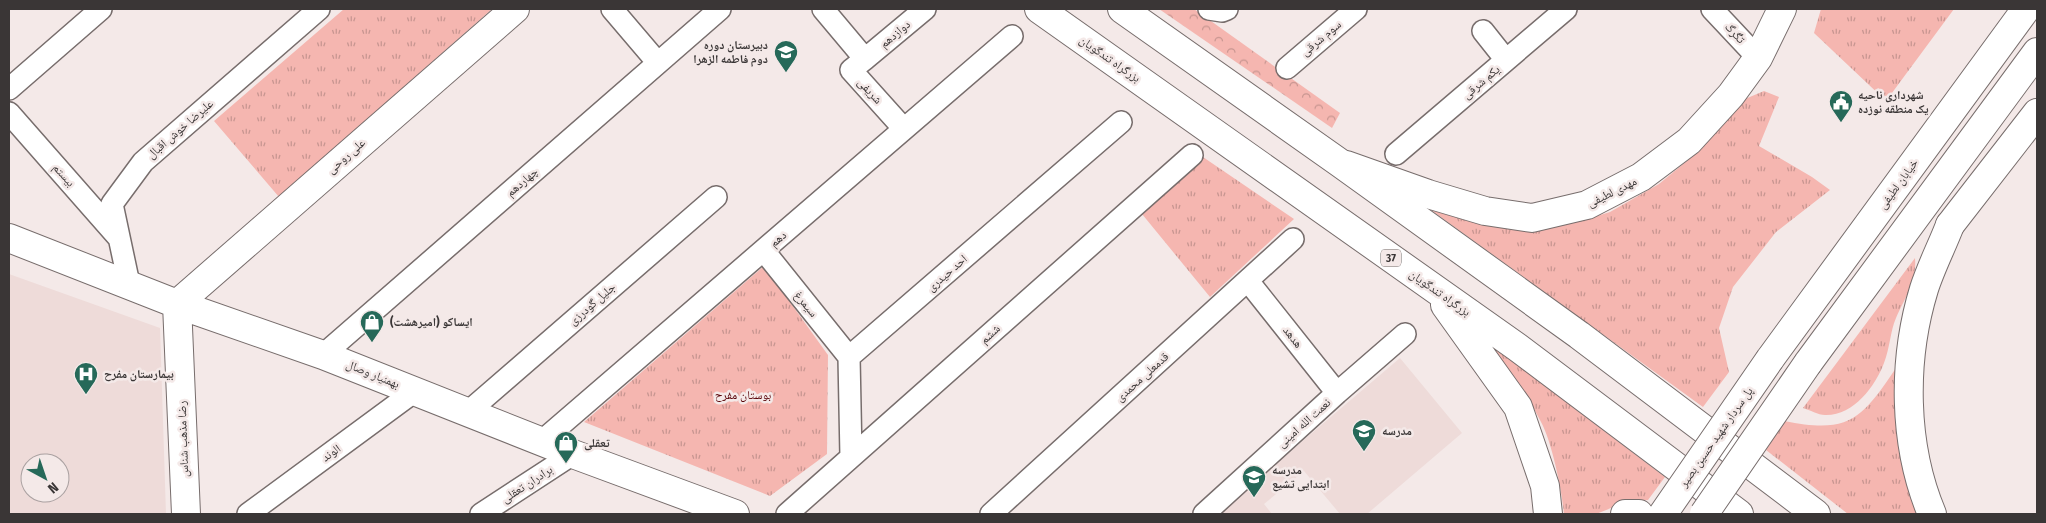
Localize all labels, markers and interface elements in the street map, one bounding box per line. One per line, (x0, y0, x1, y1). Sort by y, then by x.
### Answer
street label: دوازدهم (877, 17, 914, 52)
street label: سوم شرقی (1298, 17, 1345, 60)
street label: تگرگ (1722, 20, 1748, 47)
street label: بزرگراه تندگویان (1077, 33, 1143, 85)
place label: دبیرستان دوره دوم فاطمه الزهرا (693, 38, 768, 67)
school or university icon: دبیرستان دوره دوم فاطمه الزهرا (773, 39, 799, 73)
street label: یکم شرقی (1459, 62, 1503, 103)
street label: شریفی (855, 75, 885, 107)
place label: شهرداری ناحیه یک منطقه نوزده (1858, 88, 1929, 116)
public building icon: شهرداری ناحیه یک منطقه نوزده (1828, 89, 1854, 123)
street label: علیرضا خوش اقبال (144, 96, 216, 162)
street label: علی روحی (324, 136, 368, 176)
street label: خیابان لطیفی (1875, 156, 1921, 212)
street label: بیستم (49, 161, 78, 190)
street label: چهاردهم (503, 164, 542, 200)
street label: مهدی لطیفی (1585, 174, 1639, 210)
street label: دهم (767, 228, 790, 251)
road number: 37 (1381, 250, 1401, 266)
street label: احد حیدری (924, 252, 970, 294)
street label: بزرگراه تندگویان (1407, 267, 1473, 319)
street label: جلیل گودرزی (566, 280, 619, 328)
street label: سیمرغ (791, 288, 821, 320)
shop icon: ایساکو (امیرهشت) (359, 309, 385, 343)
place label: ایساکو (امیرهشت) (390, 315, 473, 329)
street label: ششم (977, 321, 1004, 347)
street label: هدهد (1280, 323, 1306, 351)
street label: قدمعلی محمدی (1113, 349, 1171, 405)
street label: بهمنیار وصال (344, 357, 402, 391)
hospital icon: بیمارستان مفرح (73, 361, 99, 395)
place label: بیمارستان مفرح (104, 367, 174, 382)
street label: پل سردار شهید حسین بصیر (1676, 384, 1756, 491)
park label: بوستان مفرح (715, 388, 771, 402)
street label: نعمت الله امینی (1274, 395, 1334, 451)
street label: رضا مذهب شناس (175, 400, 192, 477)
school or university icon: مدرسه (1351, 418, 1377, 452)
place label: مدرسه (1382, 424, 1412, 438)
shop icon: تعقلی (553, 430, 579, 464)
place label: تعقلی (584, 436, 610, 451)
street label: الوند (319, 441, 343, 465)
north arrow (20, 453, 70, 503)
street label: برادران تعقلی (499, 462, 555, 506)
place label: مدرسه ابتدایی تشیع (1272, 463, 1330, 492)
school or university icon: مدرسه ابتدایی تشیع (1241, 464, 1267, 498)
text: N (44, 478, 62, 497)

